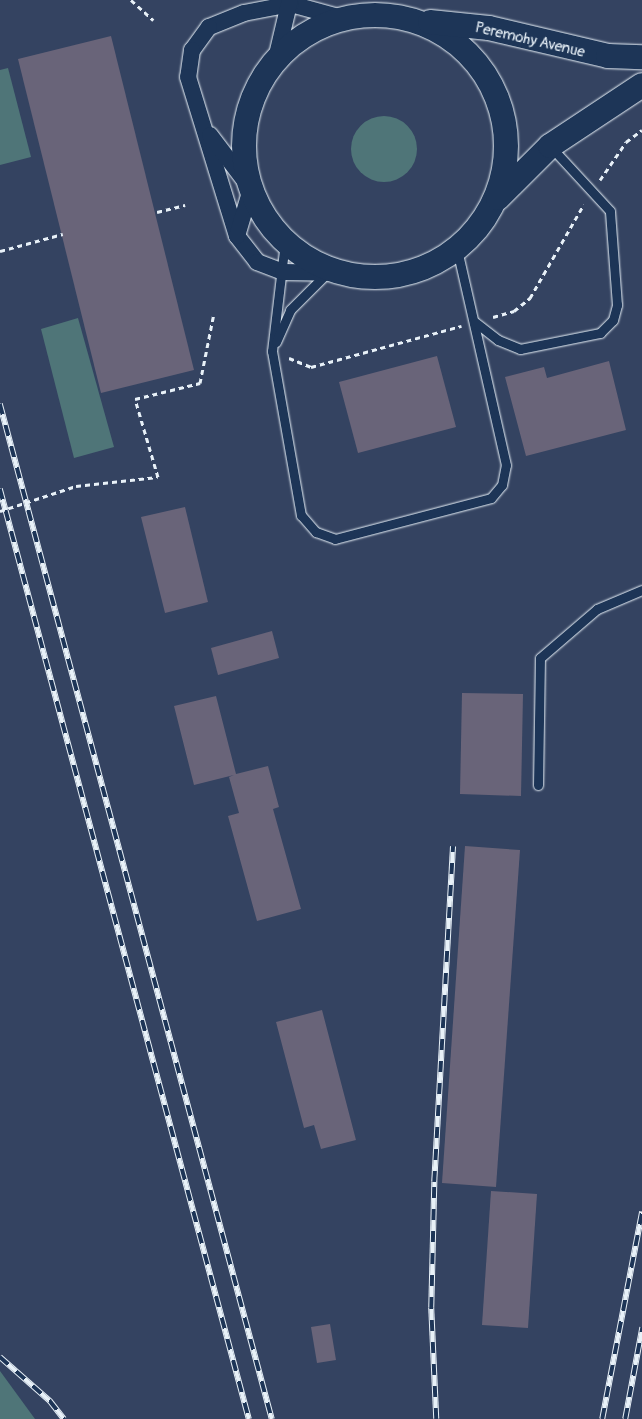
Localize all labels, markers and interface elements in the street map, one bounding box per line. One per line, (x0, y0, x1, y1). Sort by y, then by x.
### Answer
street label: Peremohy Avenue (473, 19, 587, 61)

